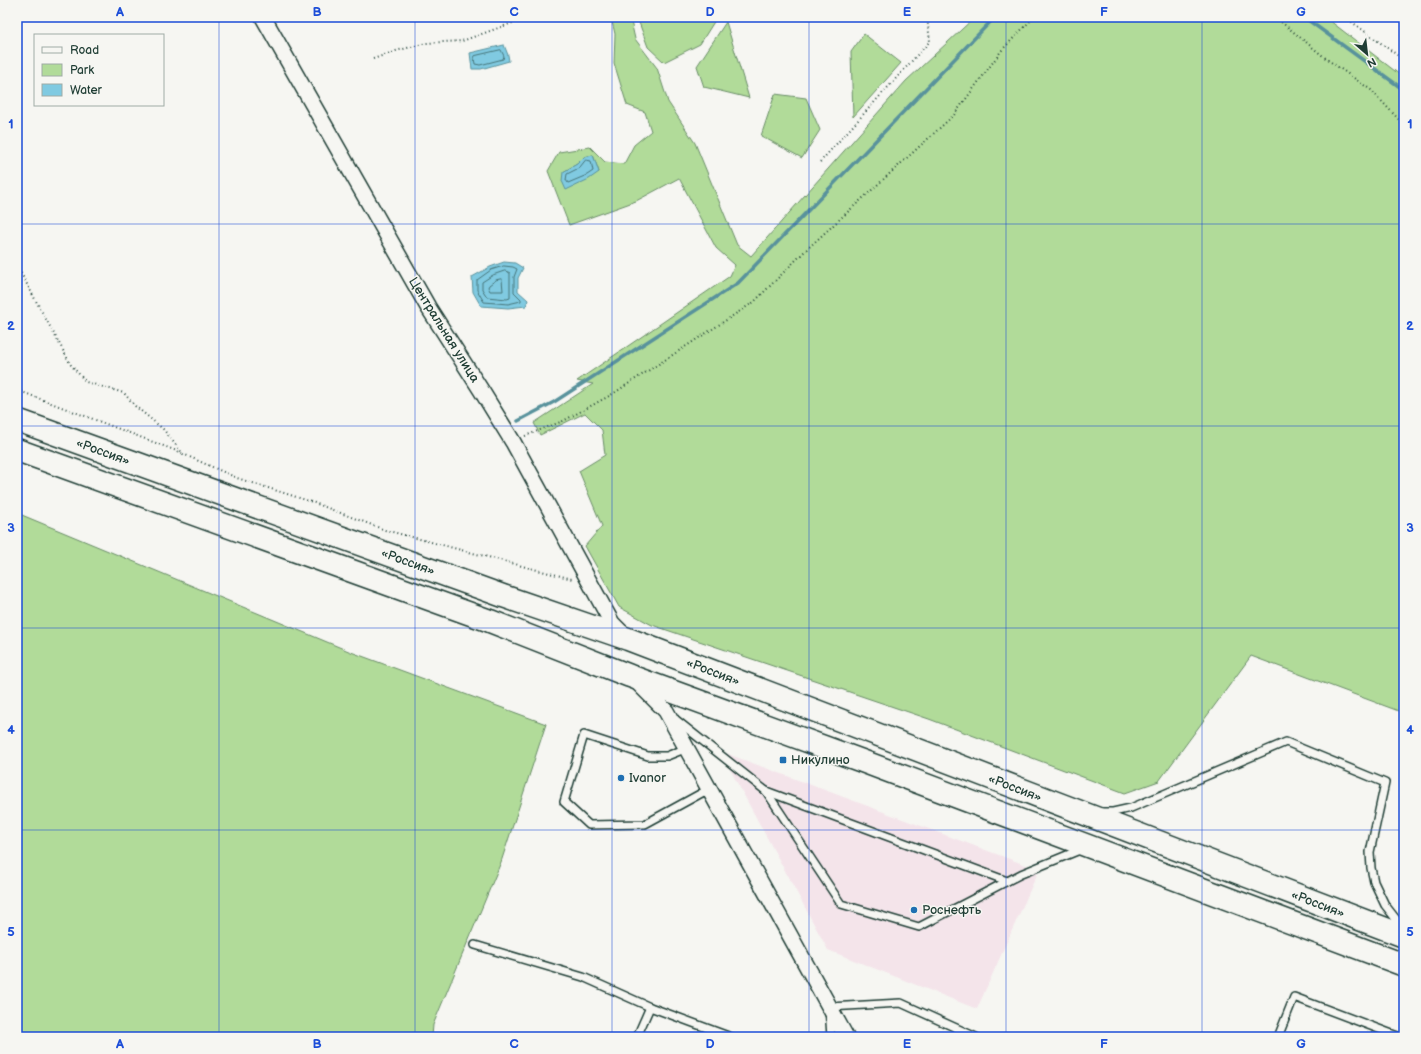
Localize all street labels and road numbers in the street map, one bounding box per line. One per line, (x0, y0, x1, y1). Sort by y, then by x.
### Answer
street label: Центральная улица (405, 274, 483, 386)
street label: «Россия» (74, 435, 132, 469)
street label: «Россия» (379, 545, 437, 579)
street label: «Россия» (684, 654, 742, 690)
street label: «Россия» (986, 770, 1044, 806)
street label: «Россия» (1289, 886, 1347, 922)

